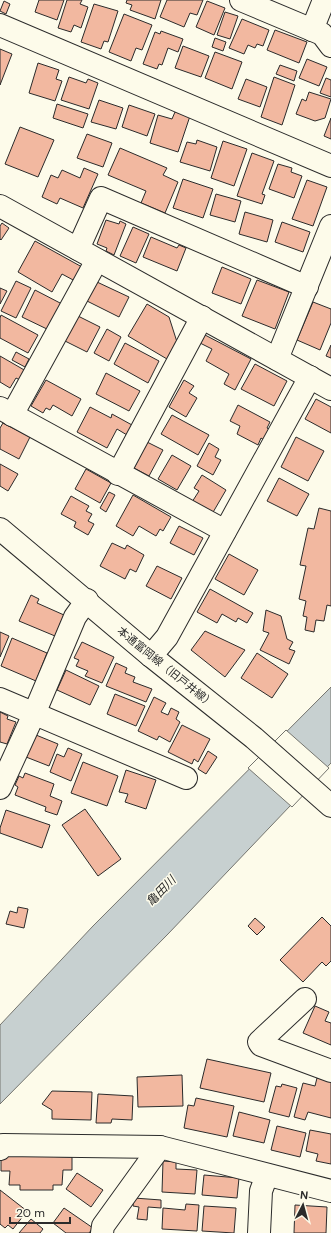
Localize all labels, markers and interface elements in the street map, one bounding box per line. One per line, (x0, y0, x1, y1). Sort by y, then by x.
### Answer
street label: 本通富岡線（旧戸井線） (115, 623, 217, 711)
water label: 亀田川 (143, 871, 181, 910)
north arrow (283, 1185, 323, 1225)
text: N (299, 1188, 309, 1202)
scale bar (10, 1199, 70, 1225)
text: 20 m (16, 1205, 45, 1221)

